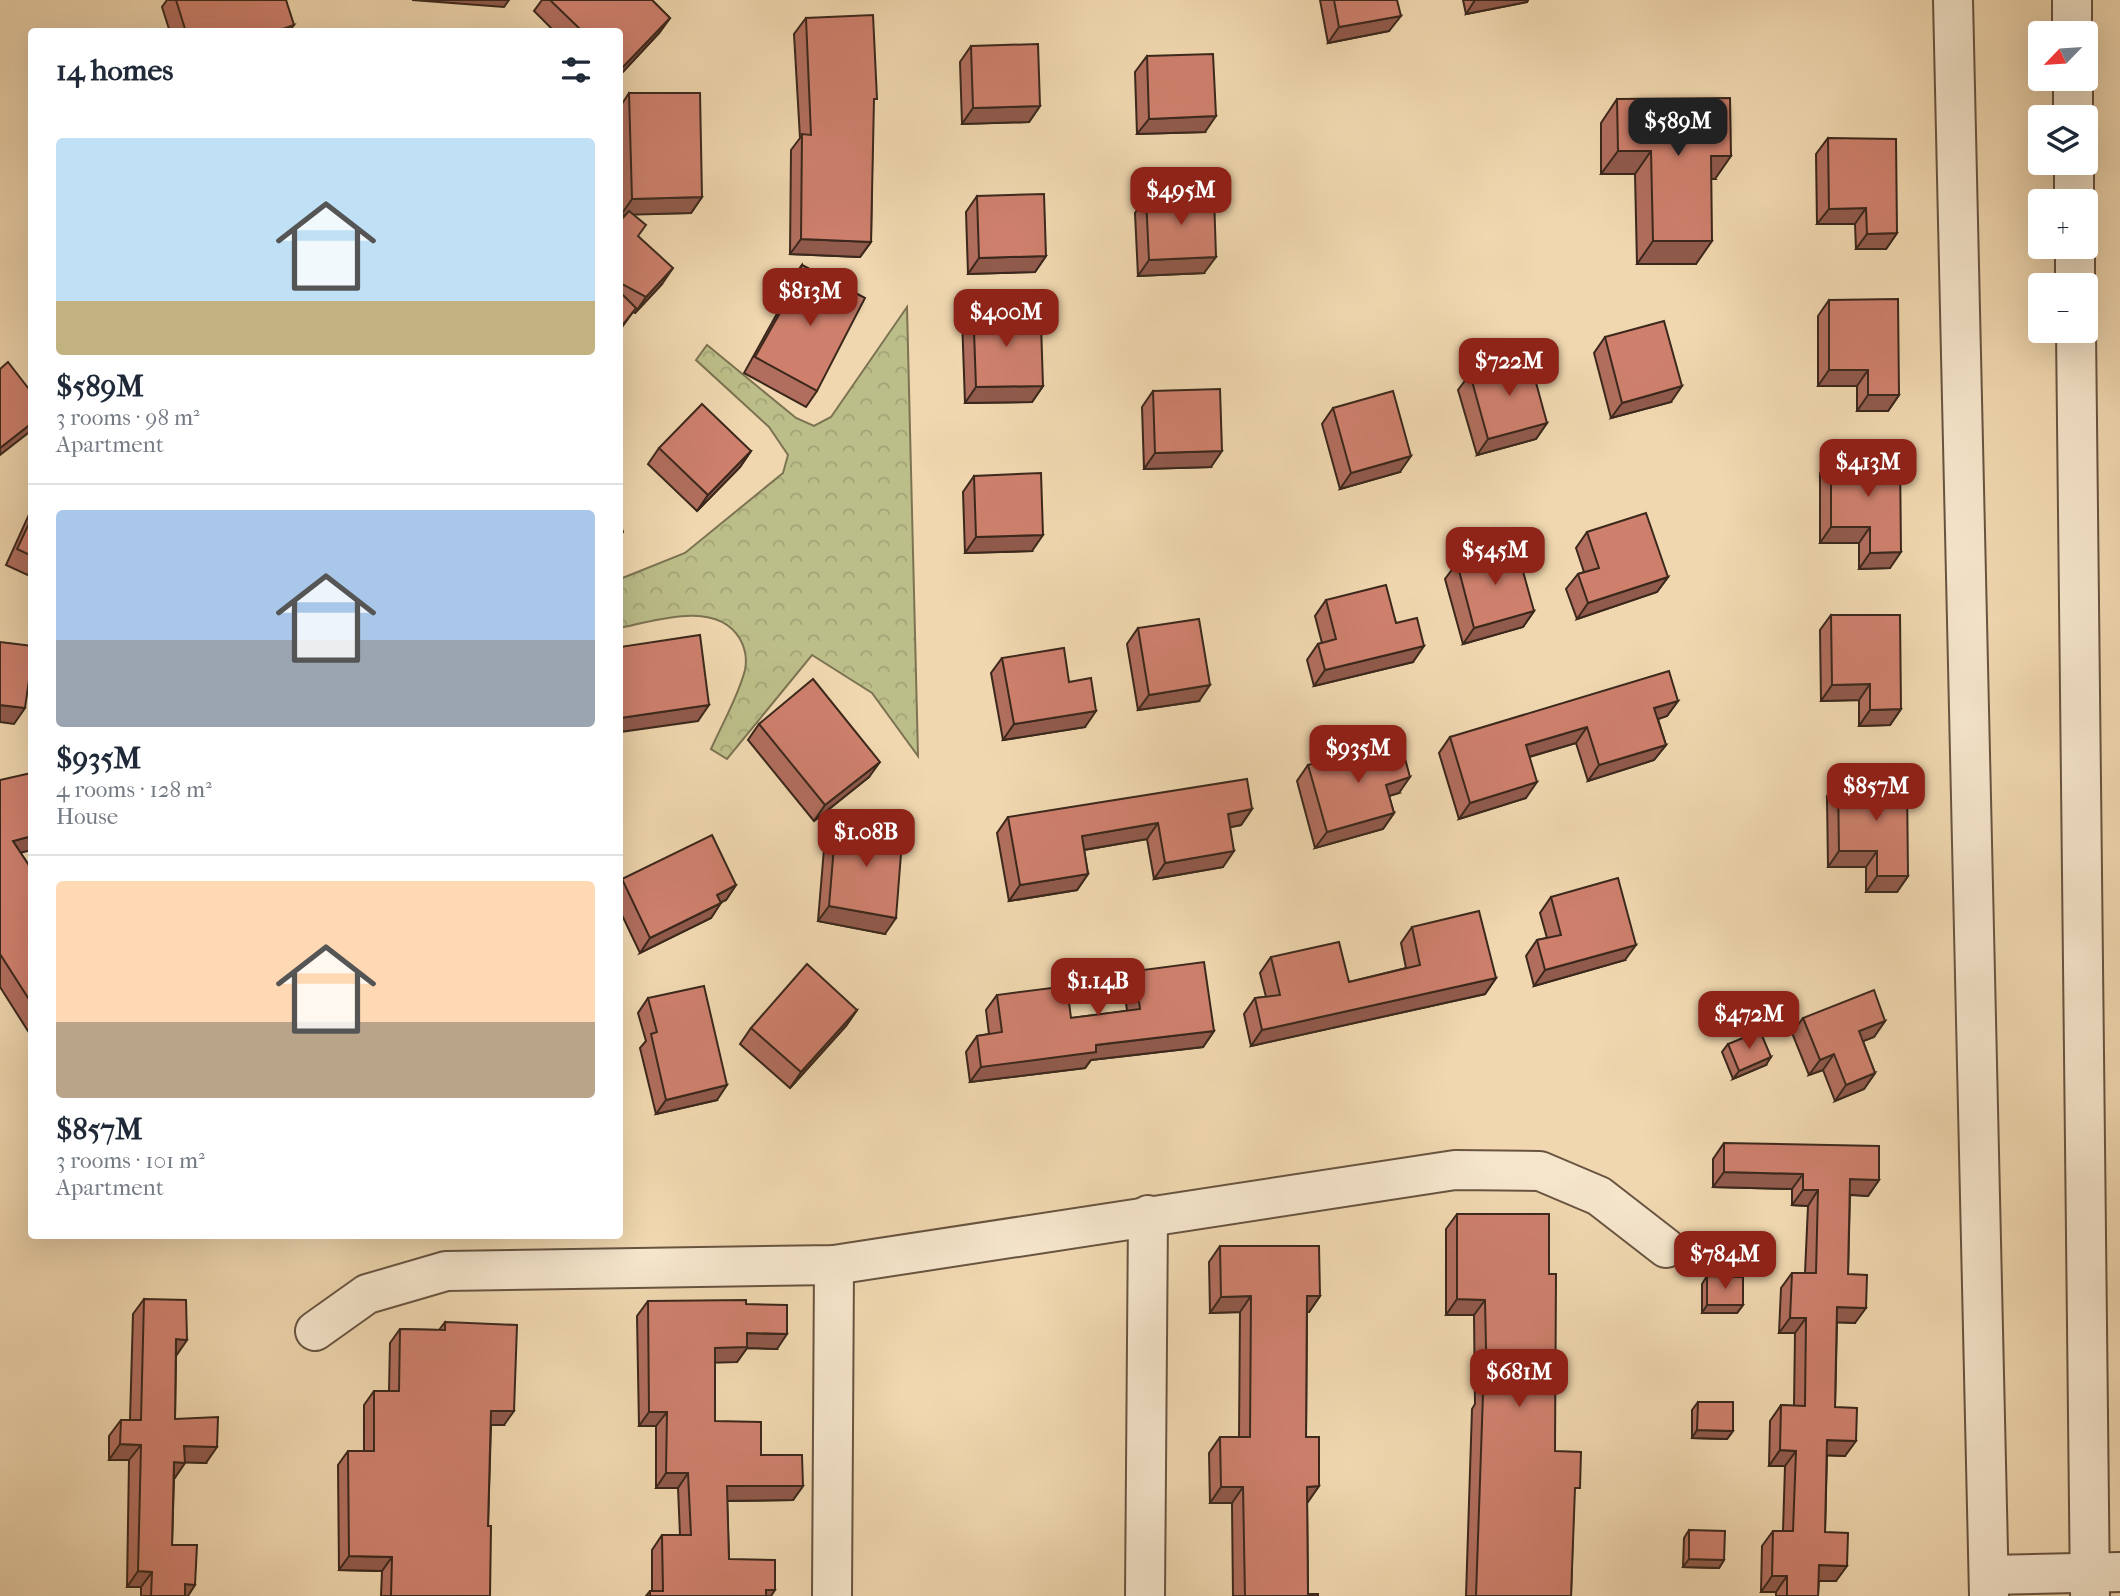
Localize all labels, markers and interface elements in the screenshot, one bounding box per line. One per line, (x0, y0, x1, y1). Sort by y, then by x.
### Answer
north arrow (2028, 21, 2098, 91)
map controls (2028, 21, 2098, 343)
icon: filters (557, 51, 595, 89)
text: 14 homes (56, 53, 173, 88)
pin: $589M (1629, 99, 1727, 158)
button: layers (2028, 105, 2098, 175)
text: $589M (1644, 107, 1712, 134)
pin: $495M (1132, 168, 1230, 227)
text: $495M (1146, 176, 1216, 203)
icon: home (263, 183, 389, 309)
button: + (2028, 189, 2098, 259)
pin: $813M (761, 268, 859, 328)
button: − (2028, 273, 2098, 343)
text: $813M (779, 277, 841, 304)
pin: $400M (957, 290, 1055, 349)
text: $400M (970, 298, 1042, 325)
pin: $722M (1460, 338, 1558, 398)
text: $722M (1475, 347, 1543, 374)
text: $589M (56, 369, 144, 404)
text: 3 rooms · 98 m² (56, 404, 200, 431)
text: Apartment (56, 431, 164, 458)
pin: $413M (1819, 440, 1917, 499)
text: $413M (1836, 448, 1900, 475)
pin: $545M (1446, 528, 1544, 587)
text: $545M (1462, 536, 1528, 563)
icon: home (263, 555, 389, 681)
pin: $935M (1309, 726, 1407, 785)
text: $935M (1325, 734, 1391, 761)
text: $935M (56, 741, 141, 776)
pin: $857M (1827, 764, 1925, 823)
text: $857M (1843, 772, 1909, 799)
text: 4 rooms · 128 m² (56, 776, 212, 803)
text: House (56, 803, 118, 830)
pin: $1.08B (809, 810, 923, 869)
text: $1.08B (834, 818, 898, 845)
icon: home (263, 926, 389, 1052)
pin: $1.14B (1041, 958, 1155, 1018)
text: $1.14B (1067, 967, 1129, 994)
pin: $472M (1700, 992, 1798, 1051)
text: $472M (1714, 1000, 1784, 1027)
text: $857M (56, 1112, 142, 1147)
text: 3 rooms · 101 m² (56, 1147, 205, 1174)
text: Apartment (56, 1174, 164, 1201)
pin: $784M (1676, 1232, 1774, 1291)
text: $784M (1690, 1240, 1760, 1267)
pin: $681M (1470, 1350, 1568, 1409)
text: $681M (1486, 1358, 1552, 1385)

